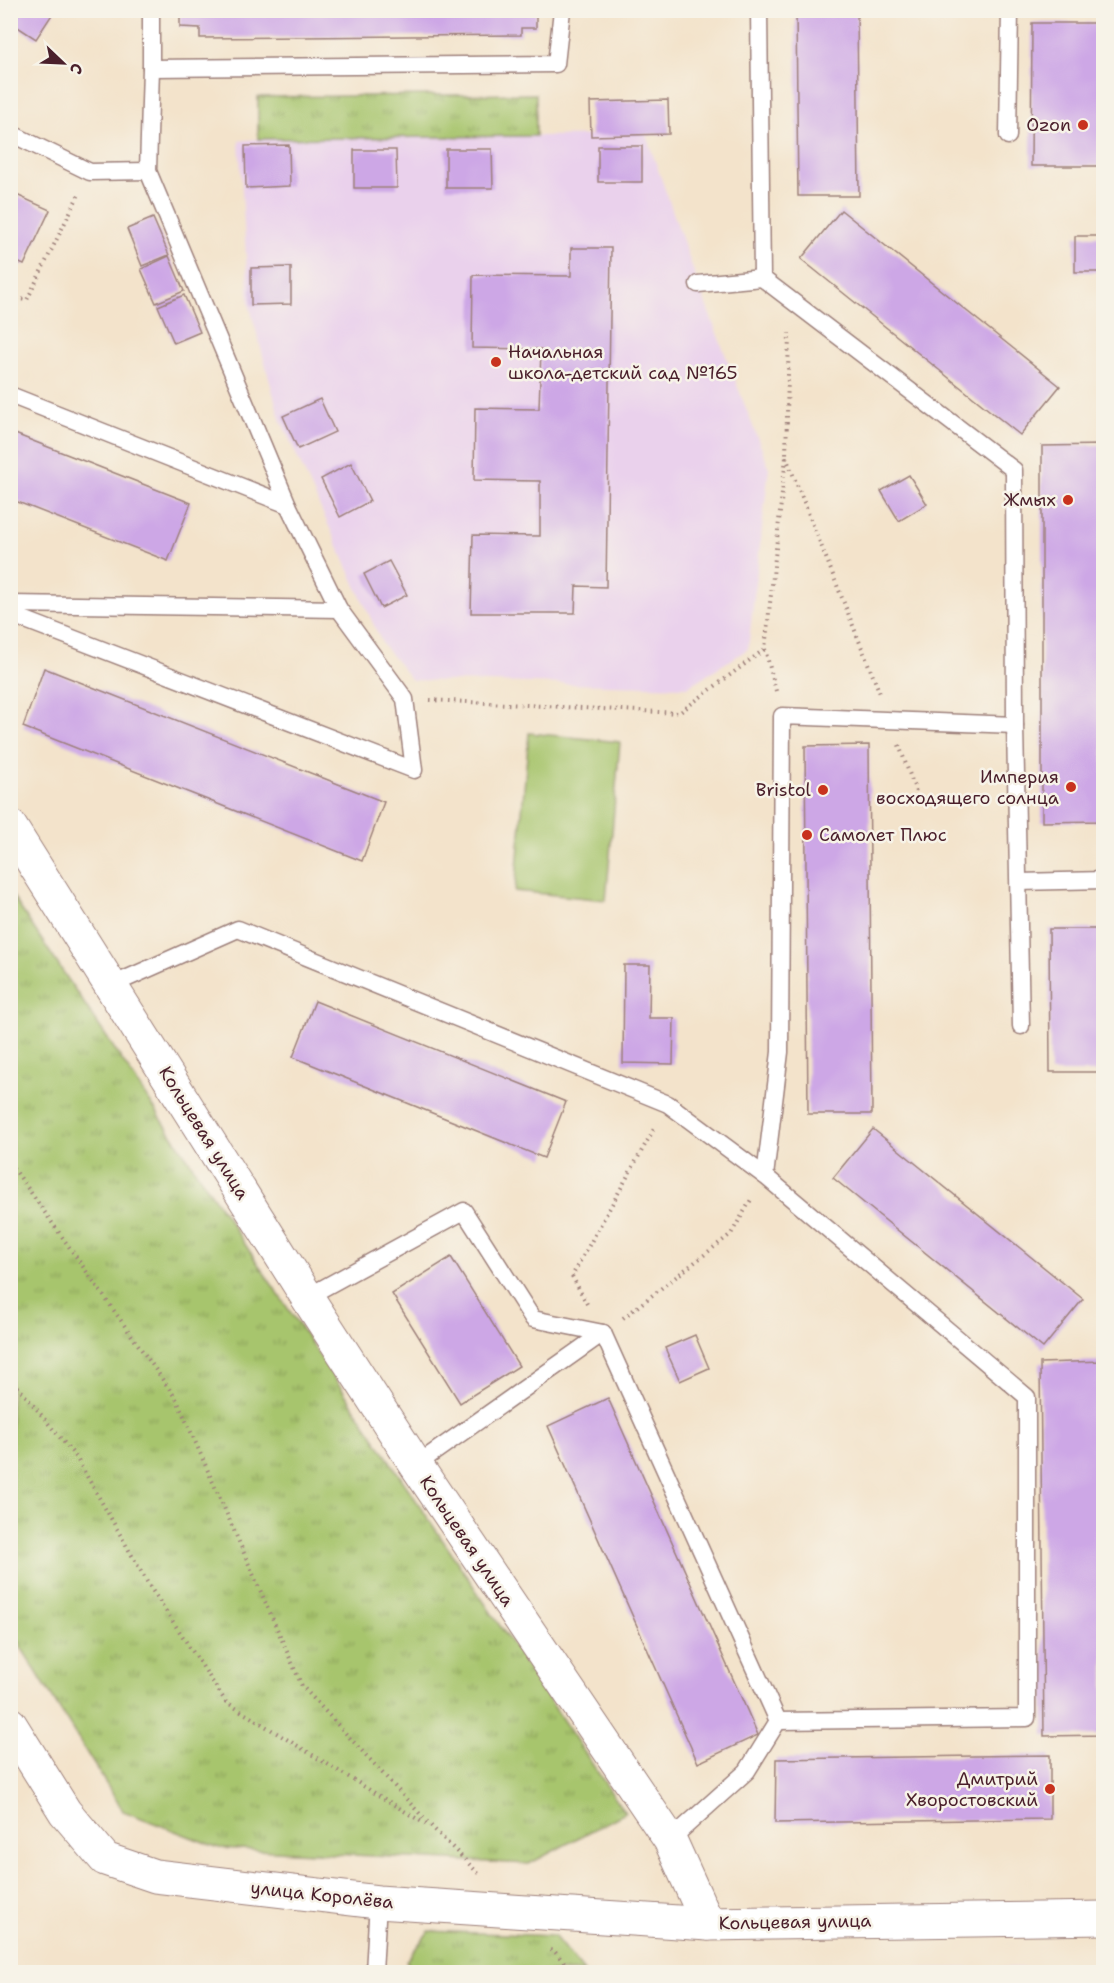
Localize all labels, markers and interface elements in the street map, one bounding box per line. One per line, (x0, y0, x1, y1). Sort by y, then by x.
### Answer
north arrow (33, 33, 93, 93)
text: С (65, 60, 88, 77)
place label: Ozon (1026, 113, 1071, 137)
marker: Ozon (1076, 118, 1090, 132)
place label: Начальная школа-детский сад №165 (508, 340, 738, 385)
marker: Начальная школа-детский сад №165 (489, 355, 503, 369)
place label: Жмых (1003, 488, 1056, 512)
marker: Жмых (1061, 493, 1075, 507)
place label: Империя восходящего солнца (876, 765, 1059, 810)
place label: Bristol (756, 778, 812, 802)
marker: Империя восходящего солнца (1064, 780, 1078, 794)
marker: Bristol (816, 783, 830, 797)
place label: Самолет Плюс (819, 823, 947, 847)
marker: Самолет Плюс (800, 828, 814, 842)
street label: Кольцевая улица (153, 1062, 255, 1204)
street label: Кольцевая улица (414, 1471, 520, 1611)
place label: Дмитрий Хворостовский (906, 1767, 1038, 1812)
marker: Дмитрий Хворостовский (1043, 1782, 1057, 1796)
street label: улица Королёва (249, 1876, 395, 1914)
street label: Кольцевая улица (718, 1909, 872, 1935)

